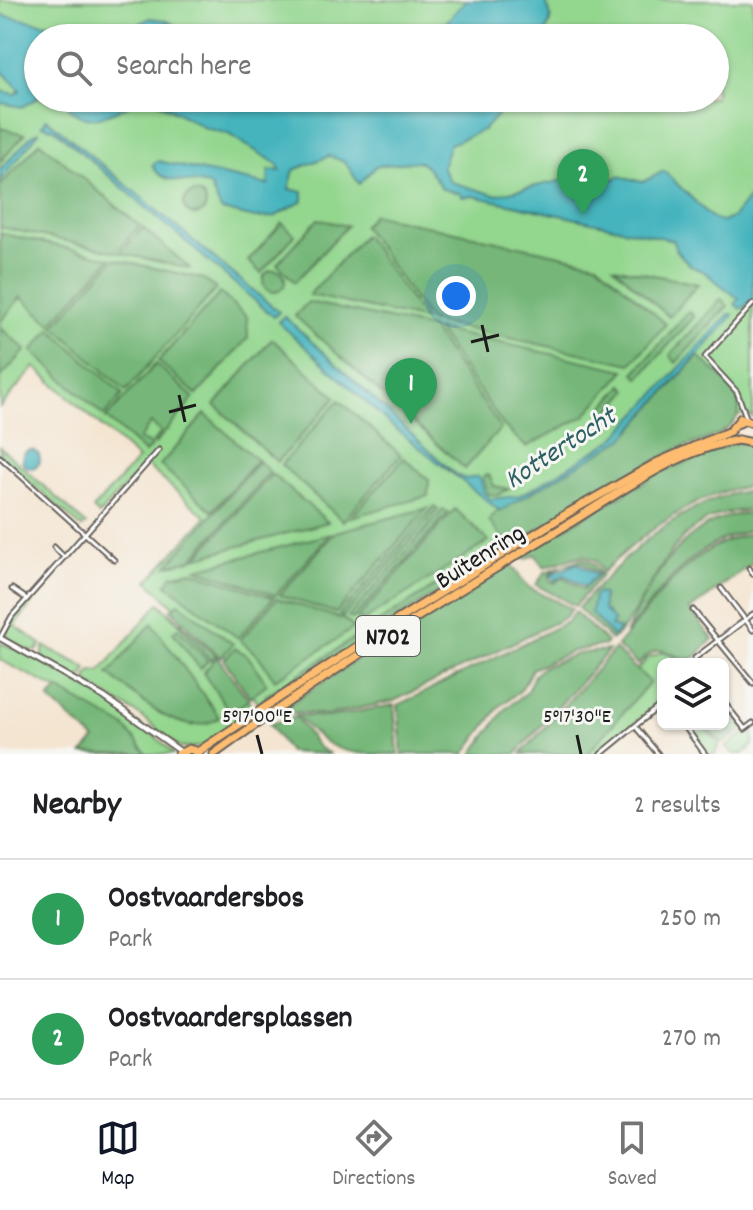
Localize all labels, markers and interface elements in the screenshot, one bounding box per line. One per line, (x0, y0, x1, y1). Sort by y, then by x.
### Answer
search box (24, 24, 729, 112)
icon: search (52, 46, 96, 90)
text: Search here (116, 47, 252, 90)
pin: 2 (557, 149, 609, 215)
your location (436, 276, 476, 316)
pin: 1 (385, 358, 437, 424)
water label: Kottertocht (498, 398, 628, 501)
street label: Buitenring (429, 516, 533, 600)
road number: N702 (356, 616, 420, 656)
map controls (657, 658, 729, 730)
button: layers (657, 658, 729, 730)
text: 5°17'00"E (222, 704, 292, 732)
text: 5°17'30"E (543, 704, 611, 732)
text: Nearby (32, 782, 121, 831)
text: 2 results (634, 788, 721, 825)
text: Oostvaardersbos (108, 879, 304, 922)
text: 1 (55, 901, 61, 938)
text: 250 m (660, 901, 721, 938)
text: Park (108, 922, 152, 959)
text: Oostvaardersplassen (108, 999, 352, 1042)
text: 2 (52, 1021, 64, 1058)
text: 270 m (662, 1021, 721, 1058)
text: Park (108, 1042, 152, 1079)
tab: Map (96, 1116, 140, 1195)
tab: Directions (332, 1116, 416, 1195)
tab: Saved (608, 1116, 657, 1195)

